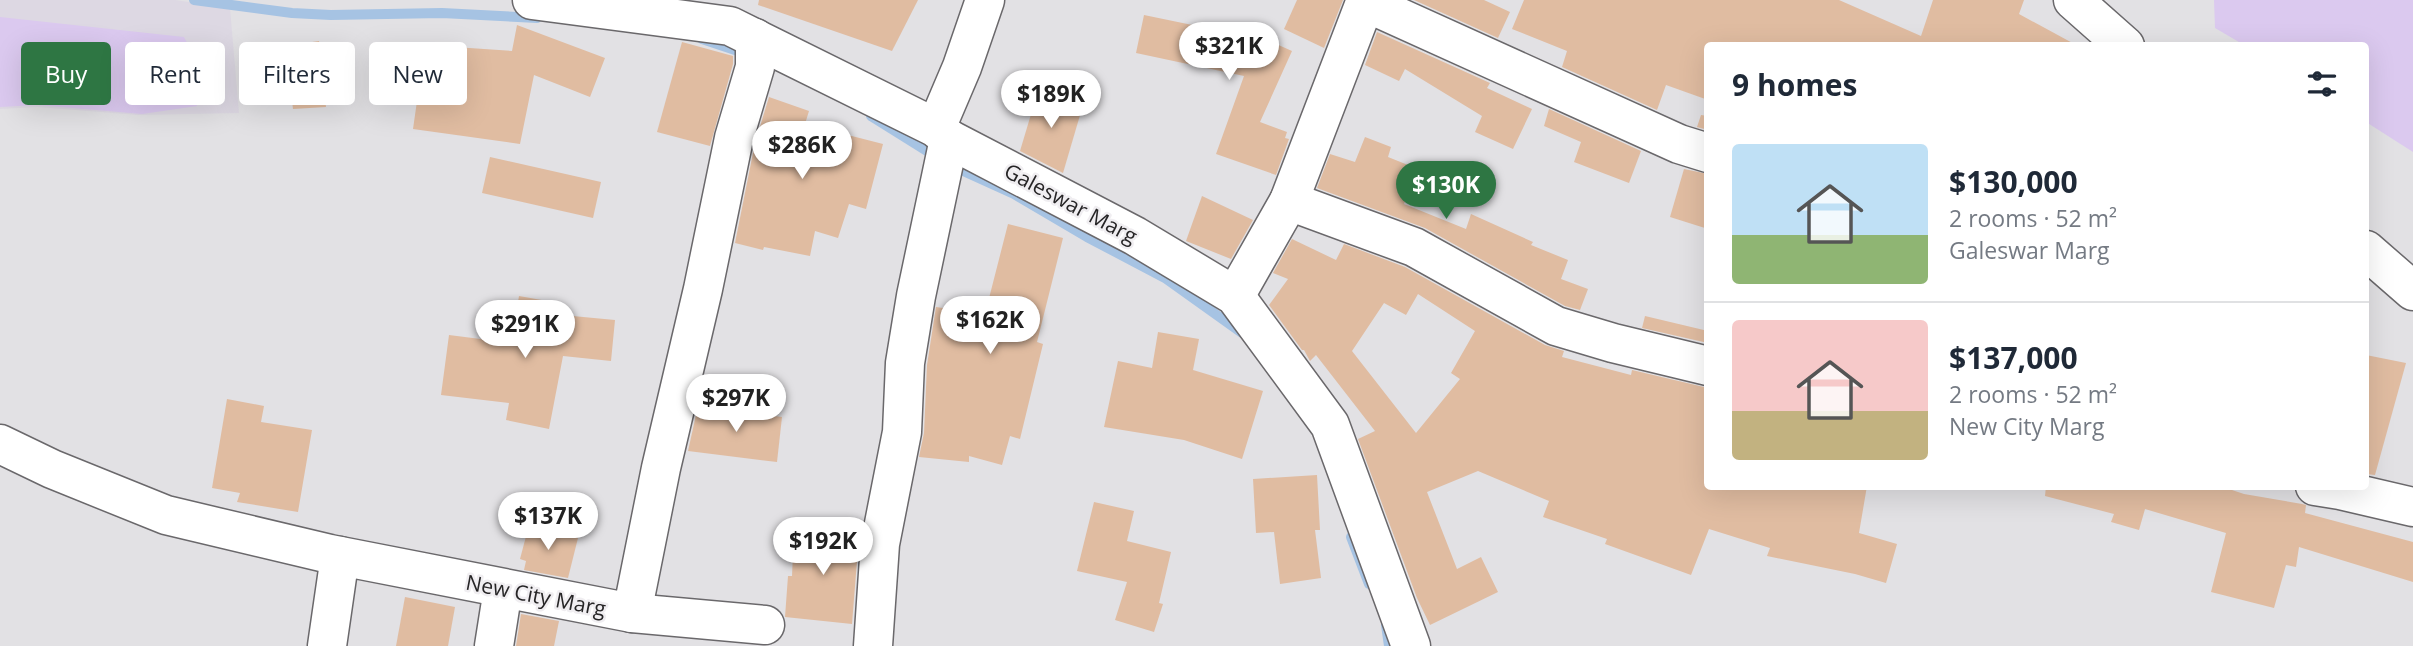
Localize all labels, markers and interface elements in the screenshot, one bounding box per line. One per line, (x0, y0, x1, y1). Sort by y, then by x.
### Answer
pin: $321K (1180, 22, 1278, 82)
text: $321K (1195, 29, 1263, 61)
chip: Buy (21, 42, 111, 105)
chip: Rent (125, 42, 225, 105)
chip: Filters (239, 42, 355, 105)
chip: New (369, 42, 467, 105)
text: 9 homes (1732, 64, 1857, 105)
icon: filters (2303, 65, 2341, 103)
pin: $189K (1002, 71, 1100, 130)
text: $189K (1017, 77, 1085, 109)
pin: $286K (753, 122, 851, 181)
text: $286K (768, 128, 836, 160)
street label: Galeswar Marg (1000, 156, 1142, 250)
text: $130,000 (1949, 161, 2078, 202)
pin: $130K (1397, 162, 1495, 221)
text: $130K (1412, 168, 1480, 200)
icon: home (1788, 172, 1872, 256)
text: 2 rooms · 52 m² (1949, 202, 2117, 234)
text: Galeswar Marg (1949, 234, 2110, 266)
pin: $162K (941, 296, 1039, 356)
pin: $291K (476, 300, 574, 360)
text: $162K (956, 303, 1024, 335)
text: $291K (491, 307, 559, 339)
text: $137,000 (1949, 337, 2078, 378)
icon: home (1788, 348, 1872, 432)
pin: $297K (687, 374, 785, 434)
text: 2 rooms · 52 m² (1949, 378, 2117, 410)
text: $297K (702, 381, 770, 413)
text: New City Marg (1949, 410, 2104, 442)
pin: $137K (499, 492, 597, 552)
text: $137K (514, 499, 582, 531)
pin: $192K (774, 518, 872, 577)
text: $192K (789, 524, 857, 556)
street label: New City Marg (464, 568, 608, 622)

